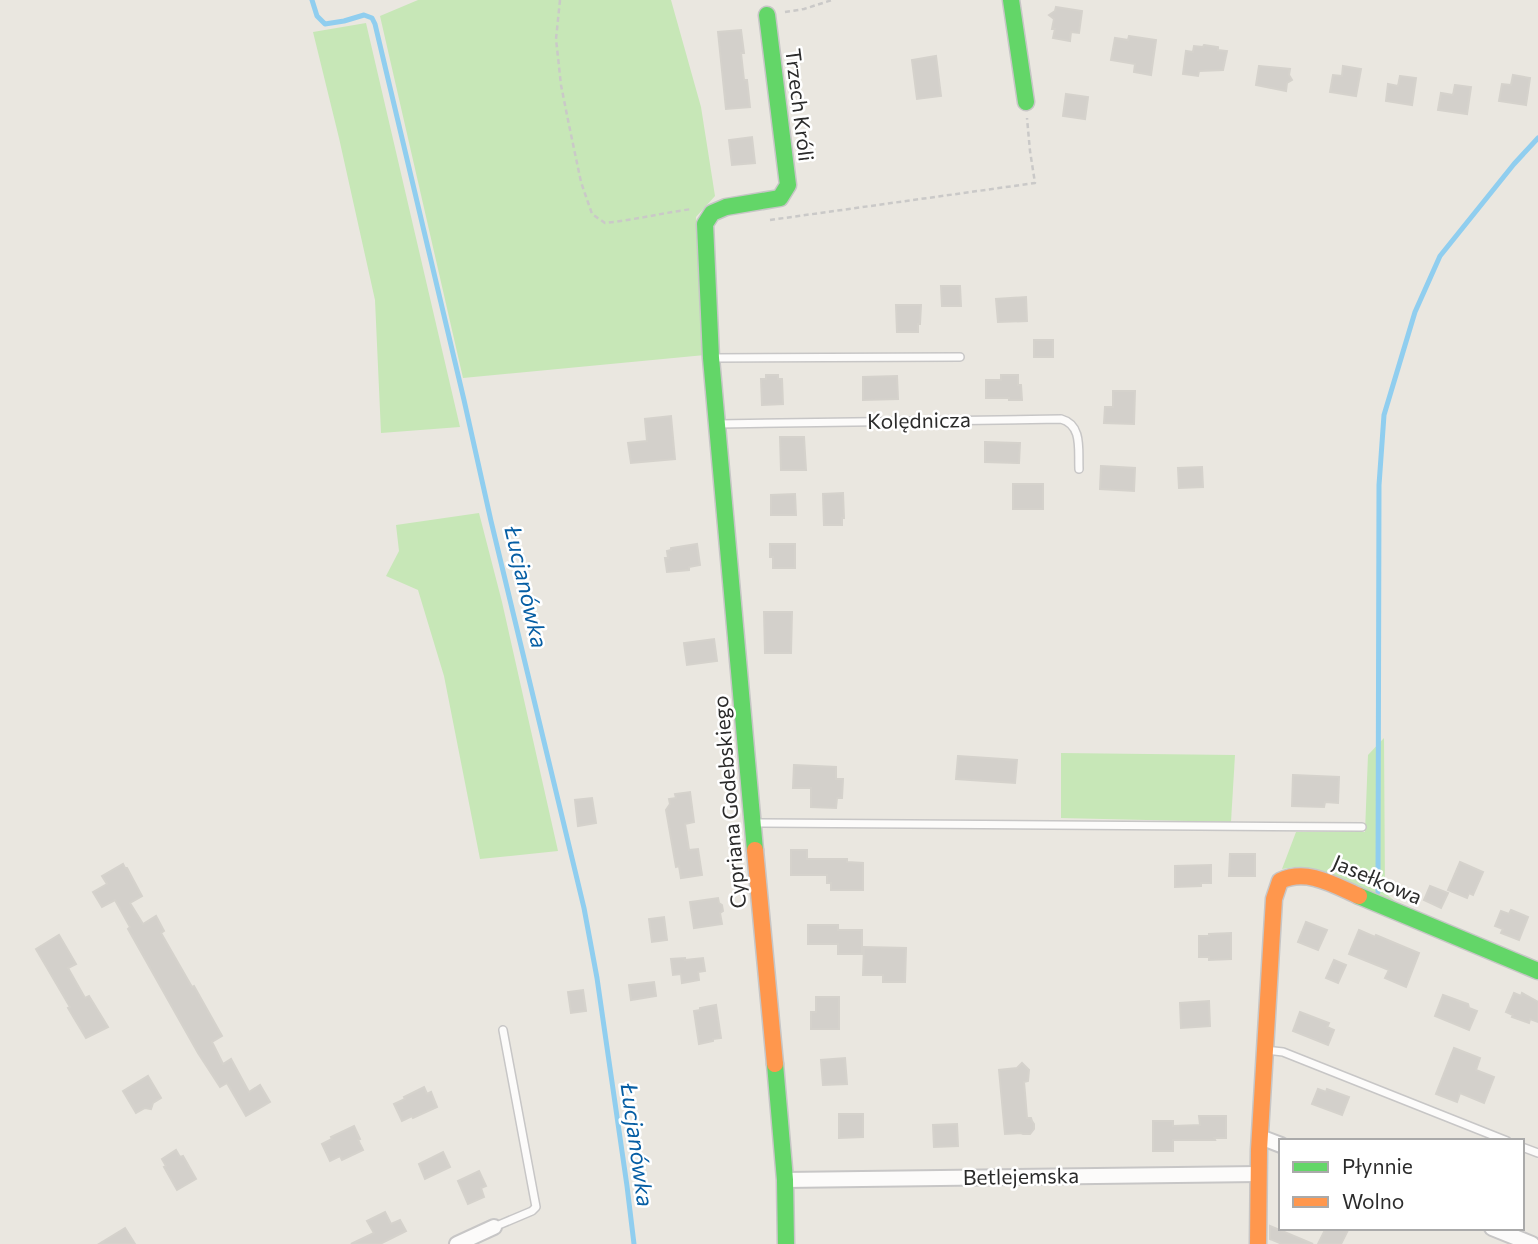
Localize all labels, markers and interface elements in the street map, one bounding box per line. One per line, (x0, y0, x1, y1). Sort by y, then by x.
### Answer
street label: Trzech Króli (781, 47, 820, 163)
street label: Kolędnicza (867, 406, 971, 433)
water label: Łucjanówka (499, 523, 555, 651)
street label: Cypriana Godebskiego (707, 695, 750, 910)
street label: Jasełkowa (1329, 849, 1426, 909)
water label: Łucjanówka (615, 1081, 661, 1208)
legend (1279, 1139, 1524, 1230)
text: Płynnie (1342, 1153, 1413, 1178)
street label: Betlejemska (963, 1162, 1079, 1189)
text: Wolno (1342, 1188, 1404, 1213)

